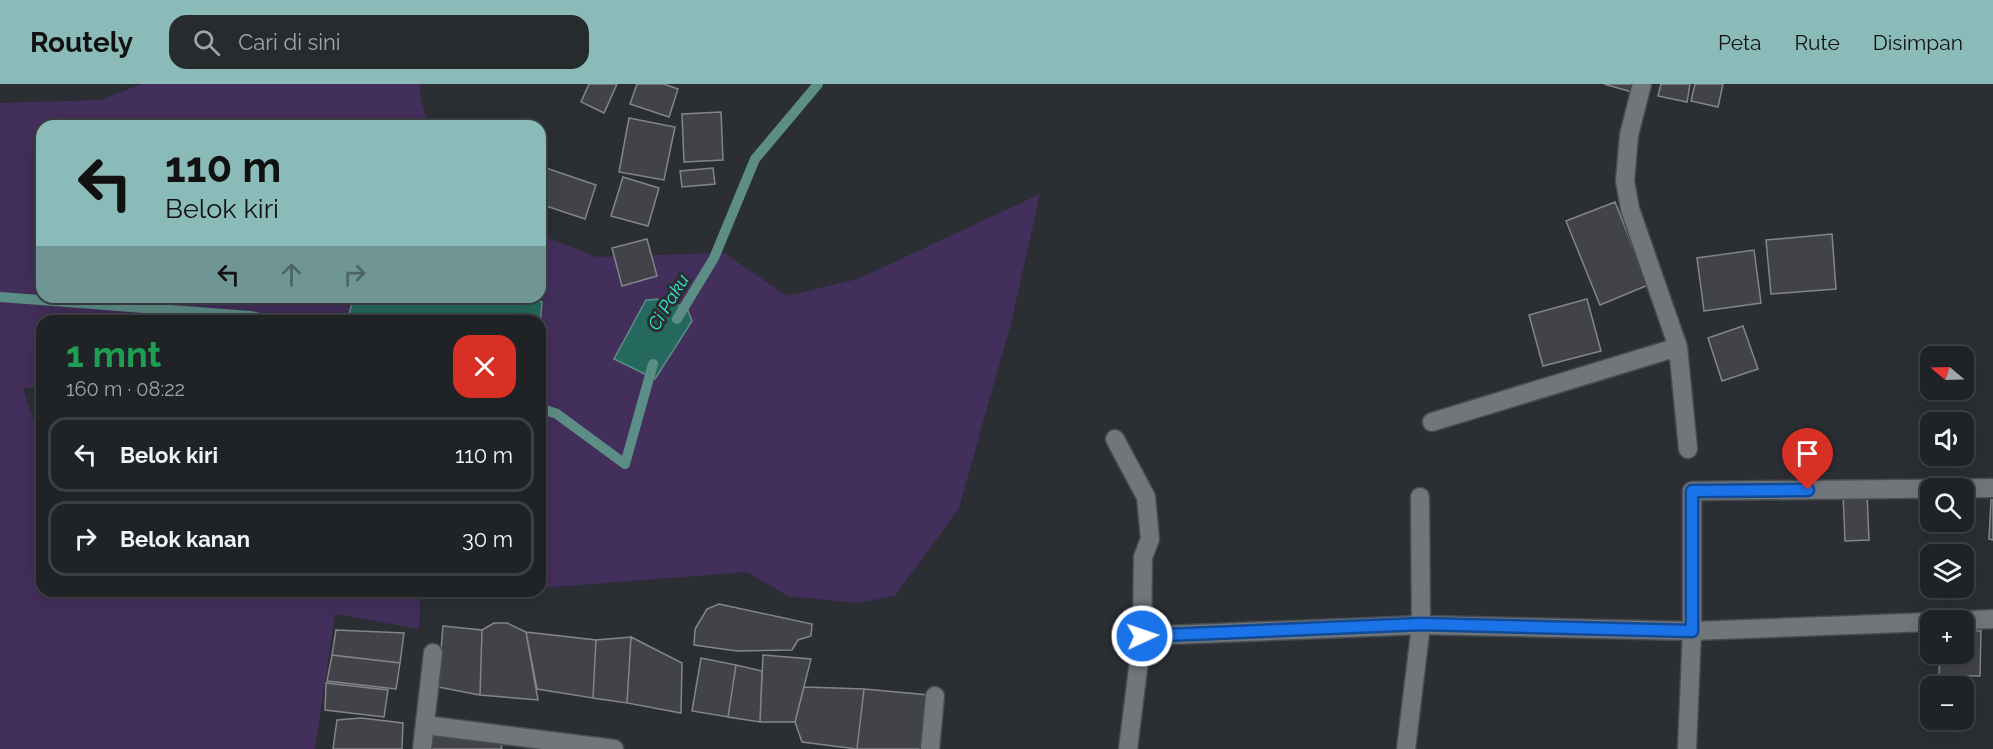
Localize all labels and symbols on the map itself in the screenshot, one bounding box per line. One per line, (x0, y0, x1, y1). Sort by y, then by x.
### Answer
water label: Ci Paku (643, 270, 693, 334)
north arrow (1920, 346, 1974, 400)
pin (1782, 428, 1833, 490)
position arrow (1110, 604, 1174, 668)

